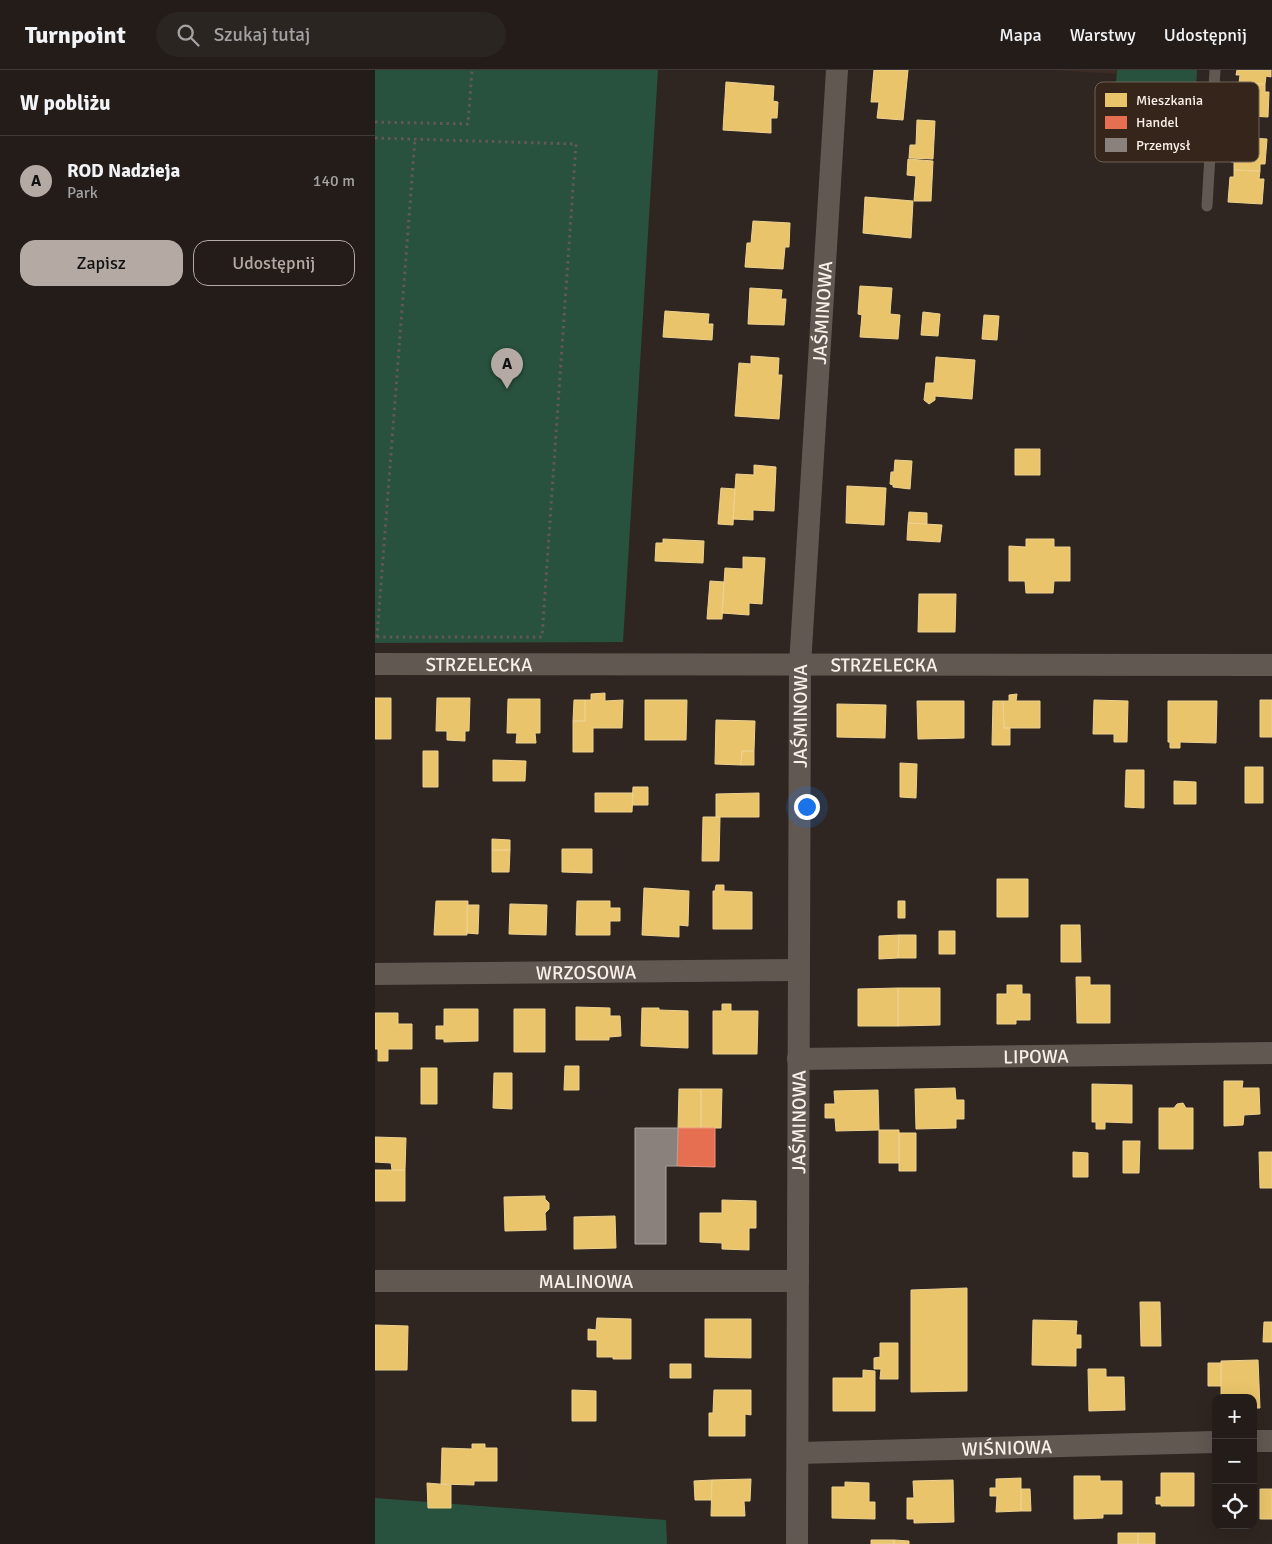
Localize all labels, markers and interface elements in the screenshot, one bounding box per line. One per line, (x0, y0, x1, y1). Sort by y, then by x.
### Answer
search box (156, 12, 506, 57)
text: Turnpoint (25, 20, 126, 50)
icon: search (174, 21, 202, 49)
text: Szukaj tutaj (214, 23, 310, 47)
text: Mapa (999, 24, 1042, 46)
text: Warstwy (1070, 24, 1136, 46)
text: Udostępnij (1164, 24, 1247, 46)
legend (1095, 82, 1259, 162)
text: W pobliżu (20, 90, 111, 116)
text: Mieszkania (1136, 92, 1203, 109)
text: Handel (1136, 114, 1179, 131)
text: Przemysł (1136, 137, 1191, 154)
text: ROD Nadzieja (67, 159, 180, 183)
text: A (31, 171, 41, 191)
text: 140 m (313, 171, 355, 191)
text: Park (67, 183, 98, 203)
button: Zapisz (20, 240, 183, 286)
button: Udostępnij (193, 240, 355, 286)
street label: JAŚMINOWA (808, 260, 838, 365)
pin: A (491, 348, 523, 389)
street label: STRZELECKA (425, 653, 533, 677)
street label: STRZELECKA (830, 654, 938, 678)
street label: JAŚMINOWA (789, 664, 813, 768)
your location (794, 794, 820, 820)
street label: WRZOSOWA (536, 961, 637, 985)
street label: LIPOWA (1003, 1045, 1069, 1069)
street label: JAŚMINOWA (787, 1070, 812, 1174)
street label: MALINOWA (539, 1270, 634, 1294)
map controls (1212, 1394, 1257, 1529)
button: + (1212, 1394, 1257, 1439)
street label: WIŚNIOWA (961, 1435, 1053, 1462)
button: − (1212, 1439, 1257, 1484)
button: locate (1212, 1484, 1257, 1529)

